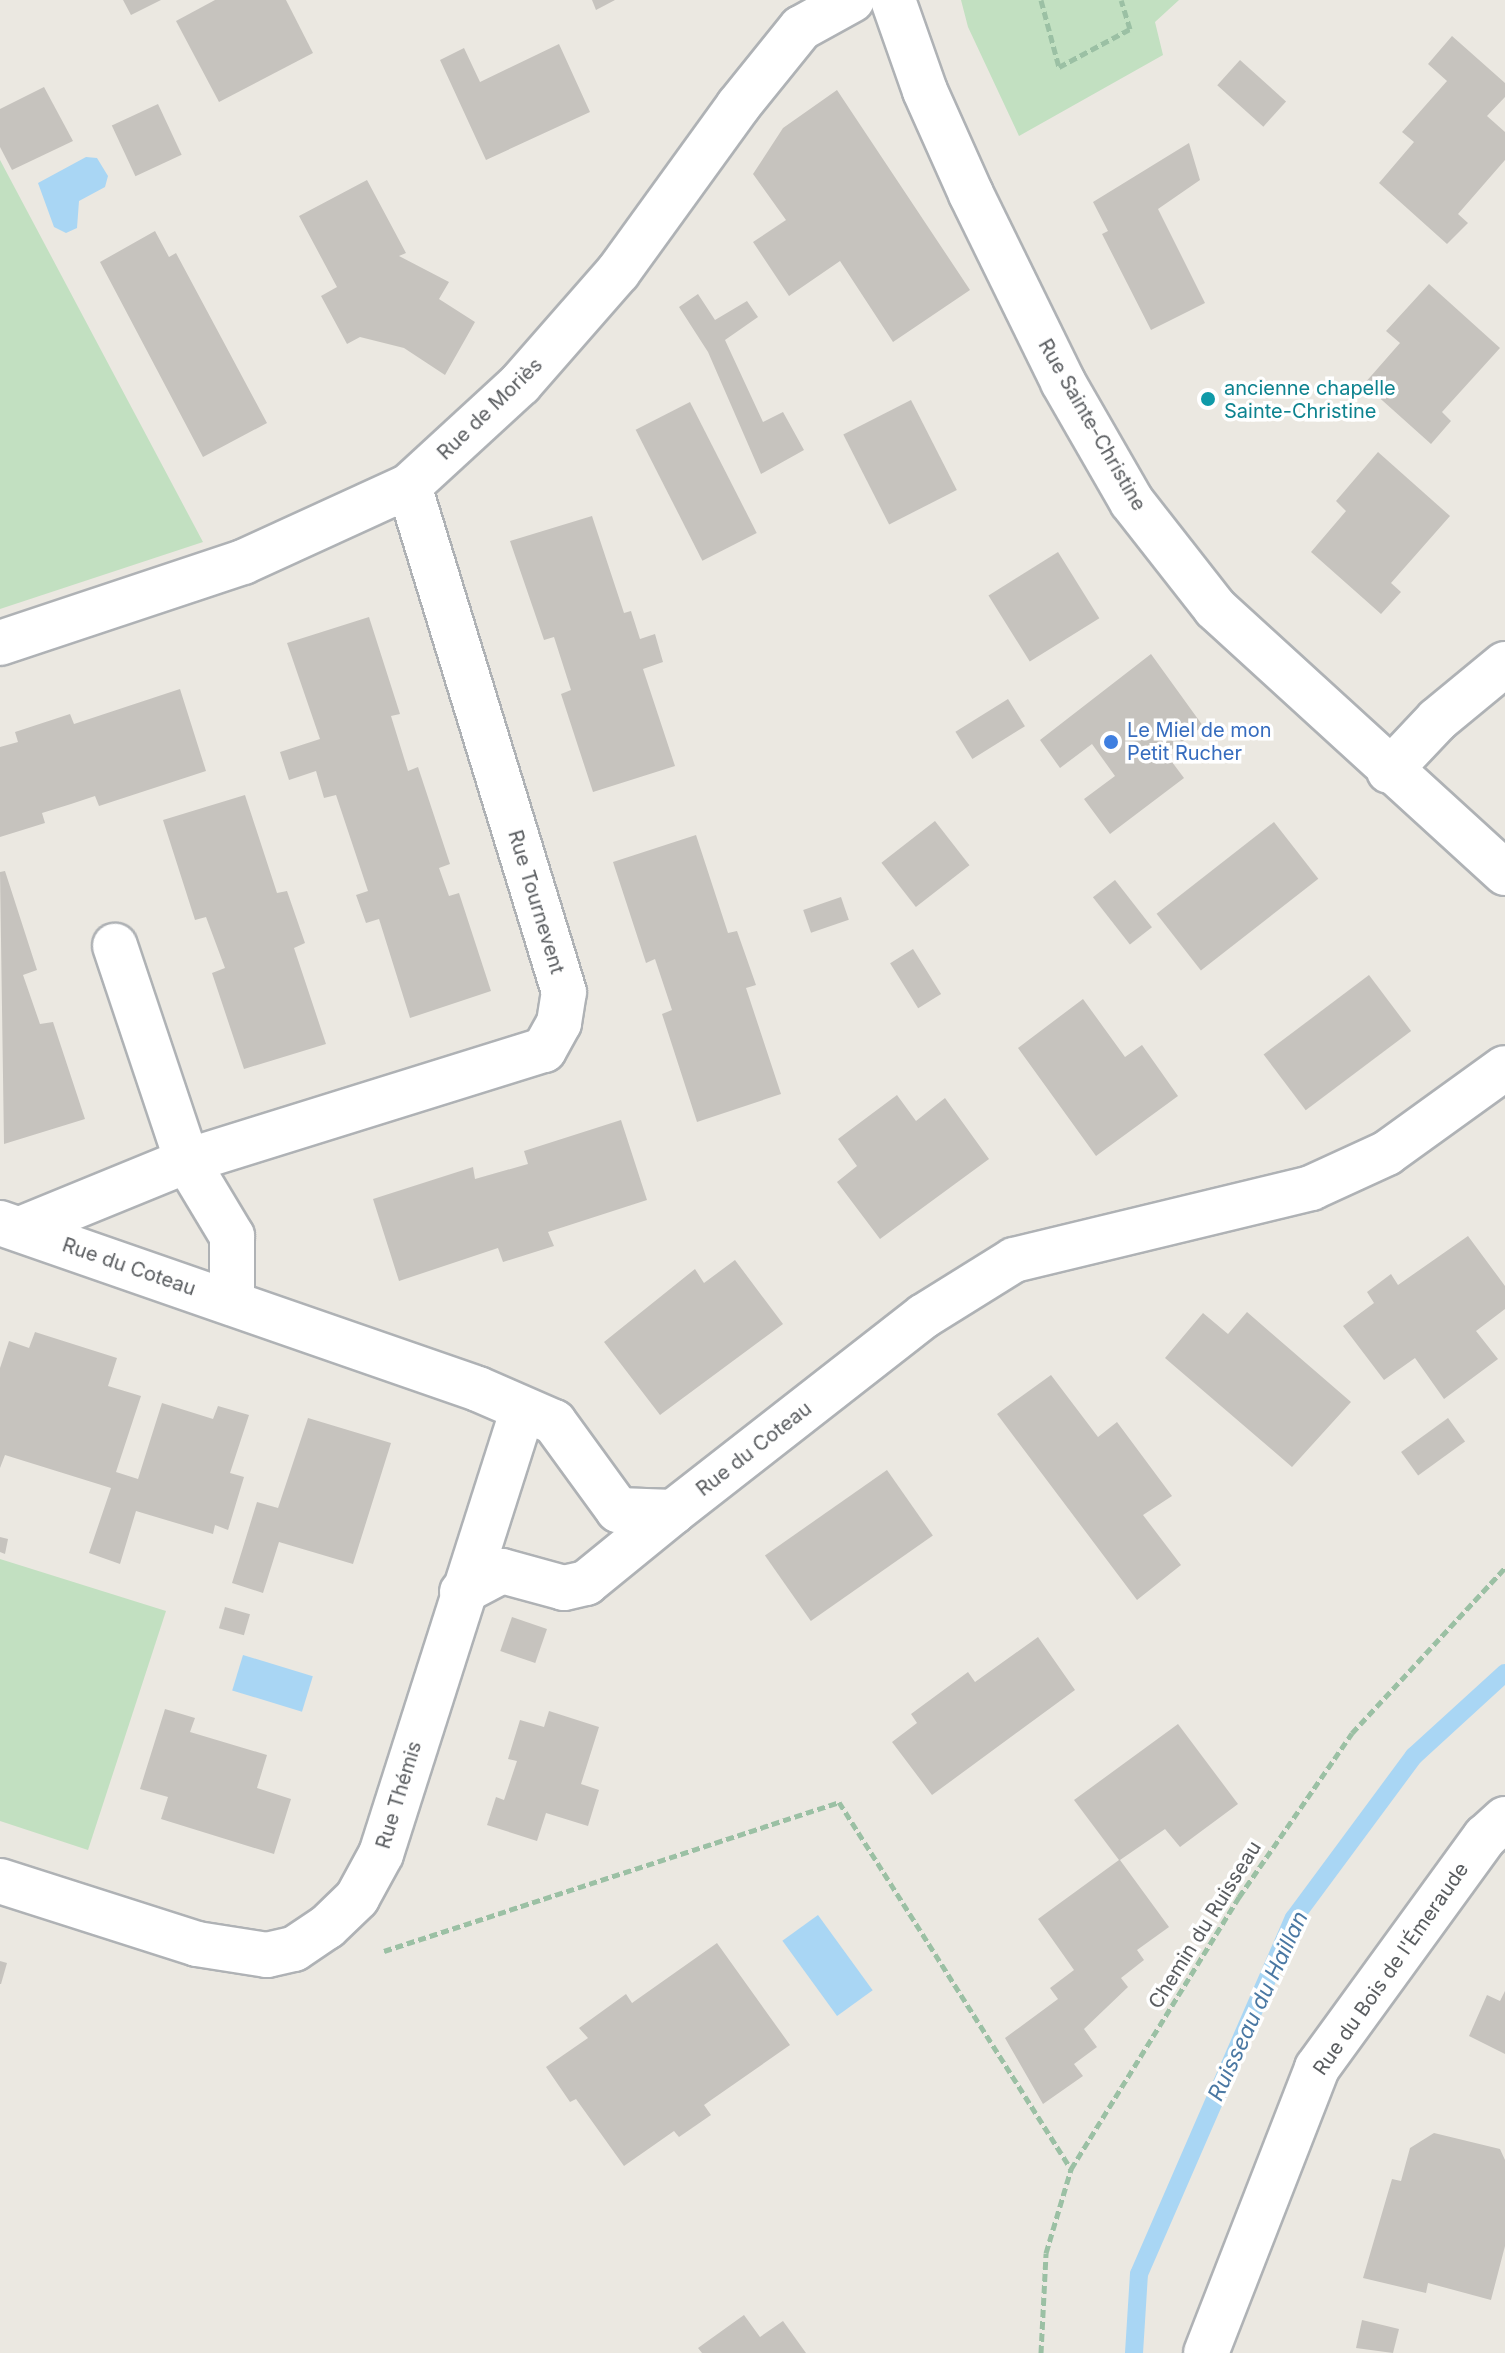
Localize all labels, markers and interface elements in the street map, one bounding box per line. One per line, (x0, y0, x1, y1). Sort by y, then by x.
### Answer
street label: Rue Sainte-Christine (1033, 335, 1151, 515)
street label: Rue de Moriès (433, 353, 547, 465)
place label: ancienne chapelle Sainte-Christine (1224, 376, 1396, 423)
marker: ancienne chapelle Sainte-Christine (1199, 390, 1217, 408)
place label: Le Miel de mon Petit Rucher (1127, 718, 1271, 765)
marker: Le Miel de mon Petit Rucher (1102, 733, 1120, 751)
street label: Rue Tournevent (503, 827, 569, 977)
street label: Rue du Coteau (59, 1233, 199, 1301)
street label: Rue du Coteau (692, 1397, 816, 1501)
street label: Rue Thémis (371, 1738, 427, 1852)
street label: Chemin du Ruisseau (1144, 1837, 1266, 2013)
street label: Rue du Bois de l'Émeraude (1308, 1858, 1474, 2080)
water label: Ruisseau du Haillan (1202, 1907, 1314, 2105)

